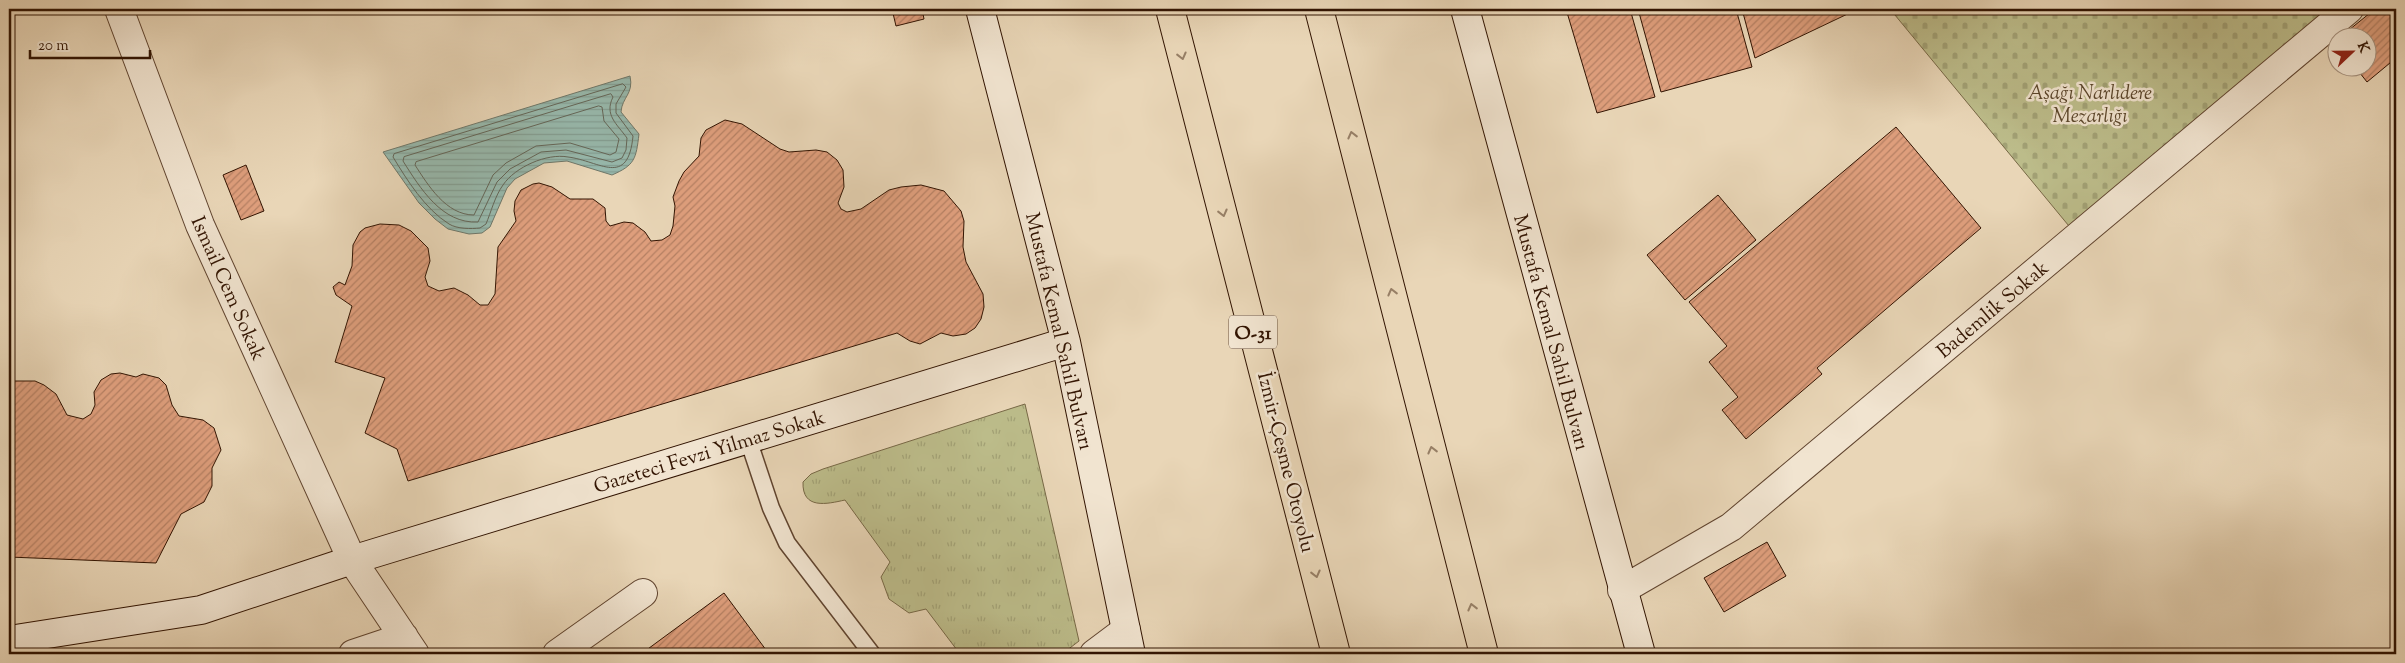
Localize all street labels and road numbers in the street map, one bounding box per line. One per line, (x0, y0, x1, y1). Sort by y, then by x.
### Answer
street label: Mustafa Kemal Sahil Bulvarı (1016, 210, 1099, 453)
street label: Ismail Cem Sokak (182, 212, 272, 366)
street label: Mustafa Kemal Sahil Bulvarı (1504, 212, 1595, 454)
street label: Bademlik Sokak (1931, 255, 2056, 367)
road number: O-31 (1229, 316, 1277, 348)
street label: İzmir-Çeşme Otoyolu (1248, 369, 1321, 556)
street label: Gazeteci Fevzi Yilmaz Sokak (590, 404, 829, 502)

